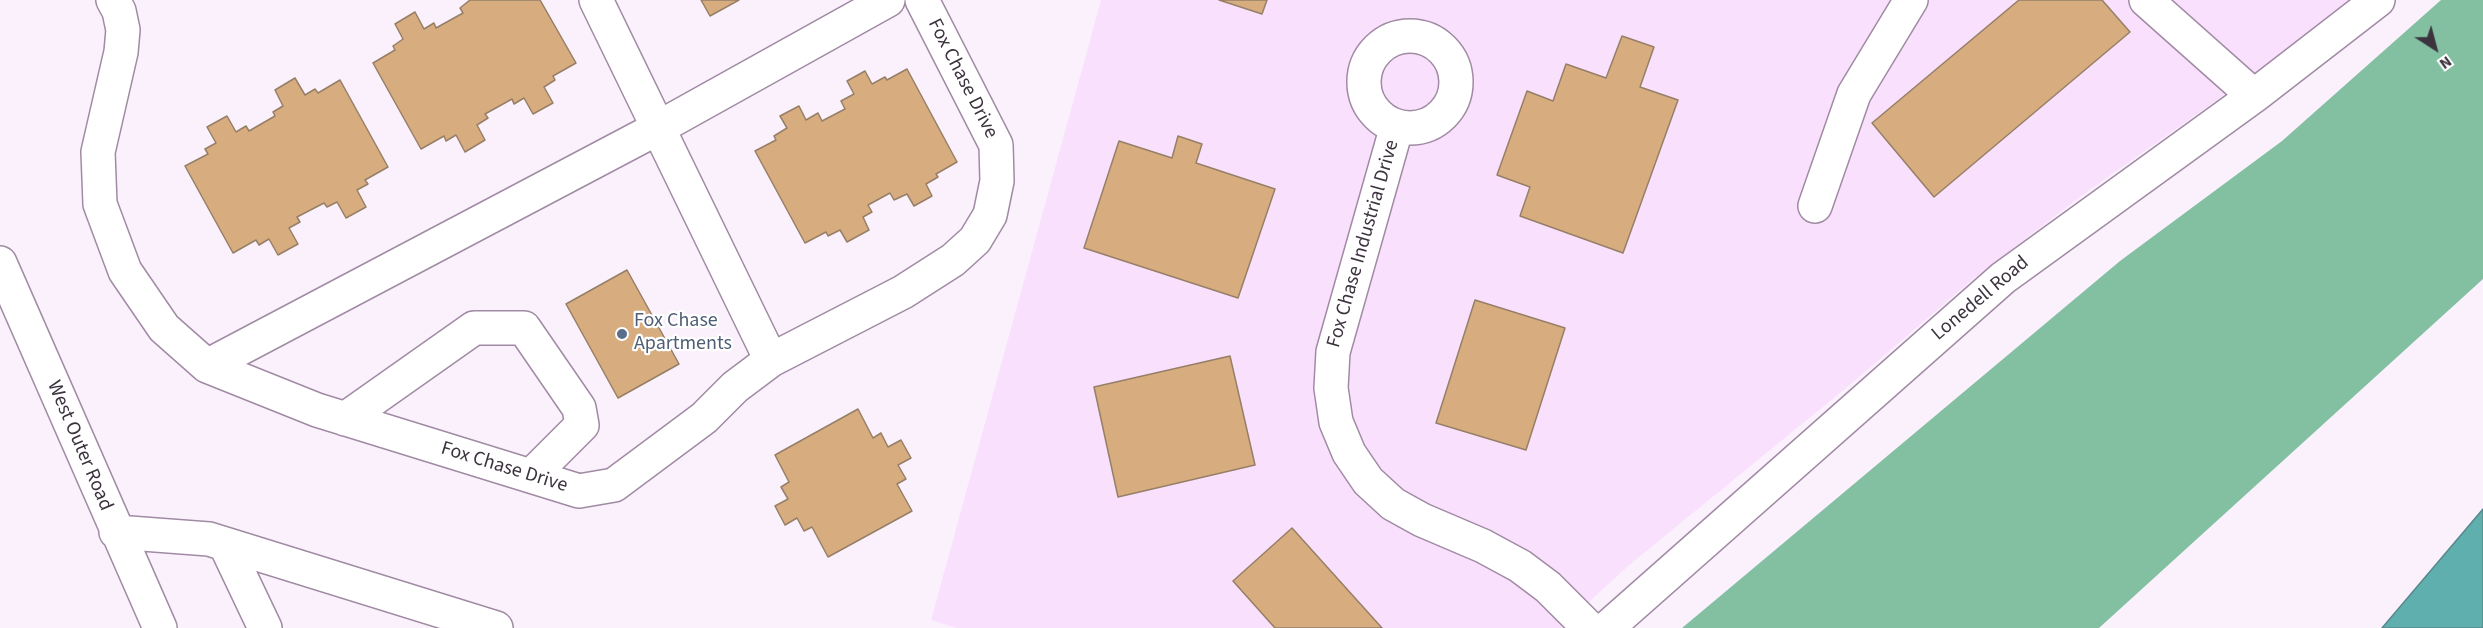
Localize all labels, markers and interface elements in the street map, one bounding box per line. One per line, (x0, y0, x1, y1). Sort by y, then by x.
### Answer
street label: Fox Chase Drive (922, 15, 1002, 143)
north arrow (2405, 18, 2465, 78)
text: N (2435, 51, 2456, 75)
street label: Fox Chase Industrial Drive (1323, 137, 1405, 351)
street label: Lonedell Road (1928, 251, 2034, 347)
place label: Fox Chase Apartments (634, 310, 732, 357)
marker: Fox Chase Apartments (615, 327, 629, 341)
street label: West Outer Road (41, 377, 117, 515)
street label: Fox Chase Drive (438, 437, 570, 499)

